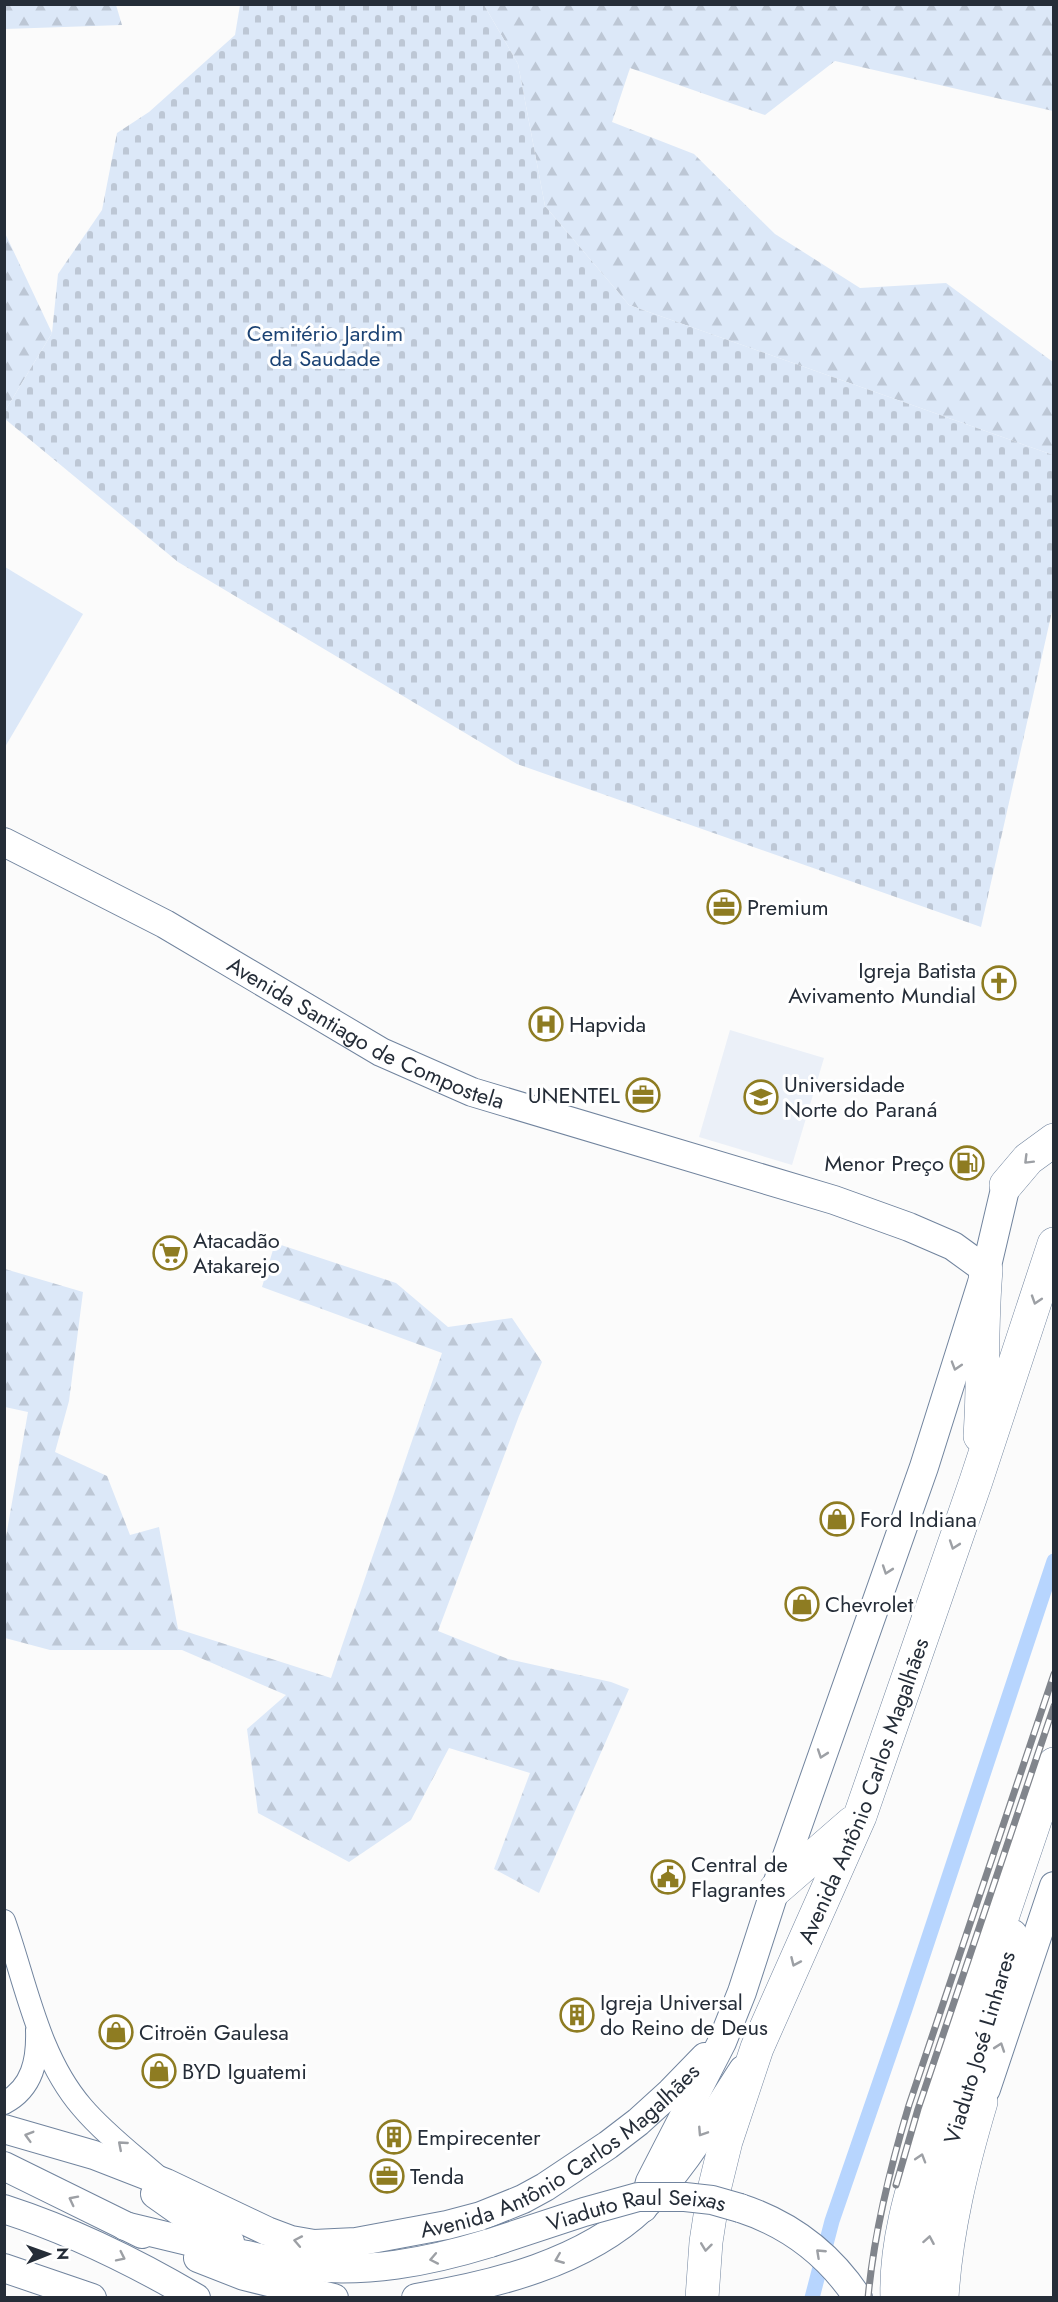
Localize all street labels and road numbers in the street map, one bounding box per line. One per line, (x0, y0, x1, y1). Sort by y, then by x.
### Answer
street label: Avenida Santiago de Compostela (221, 948, 508, 1117)
street label: Avenida Antônio Carlos Magalhães (789, 1633, 937, 1948)
street label: Viaduto José Linhares (935, 1947, 1023, 2148)
street label: Avenida Antônio Carlos Magalhães (417, 2056, 707, 2246)
street label: Viaduto Raul Seixas (542, 2181, 730, 2239)

